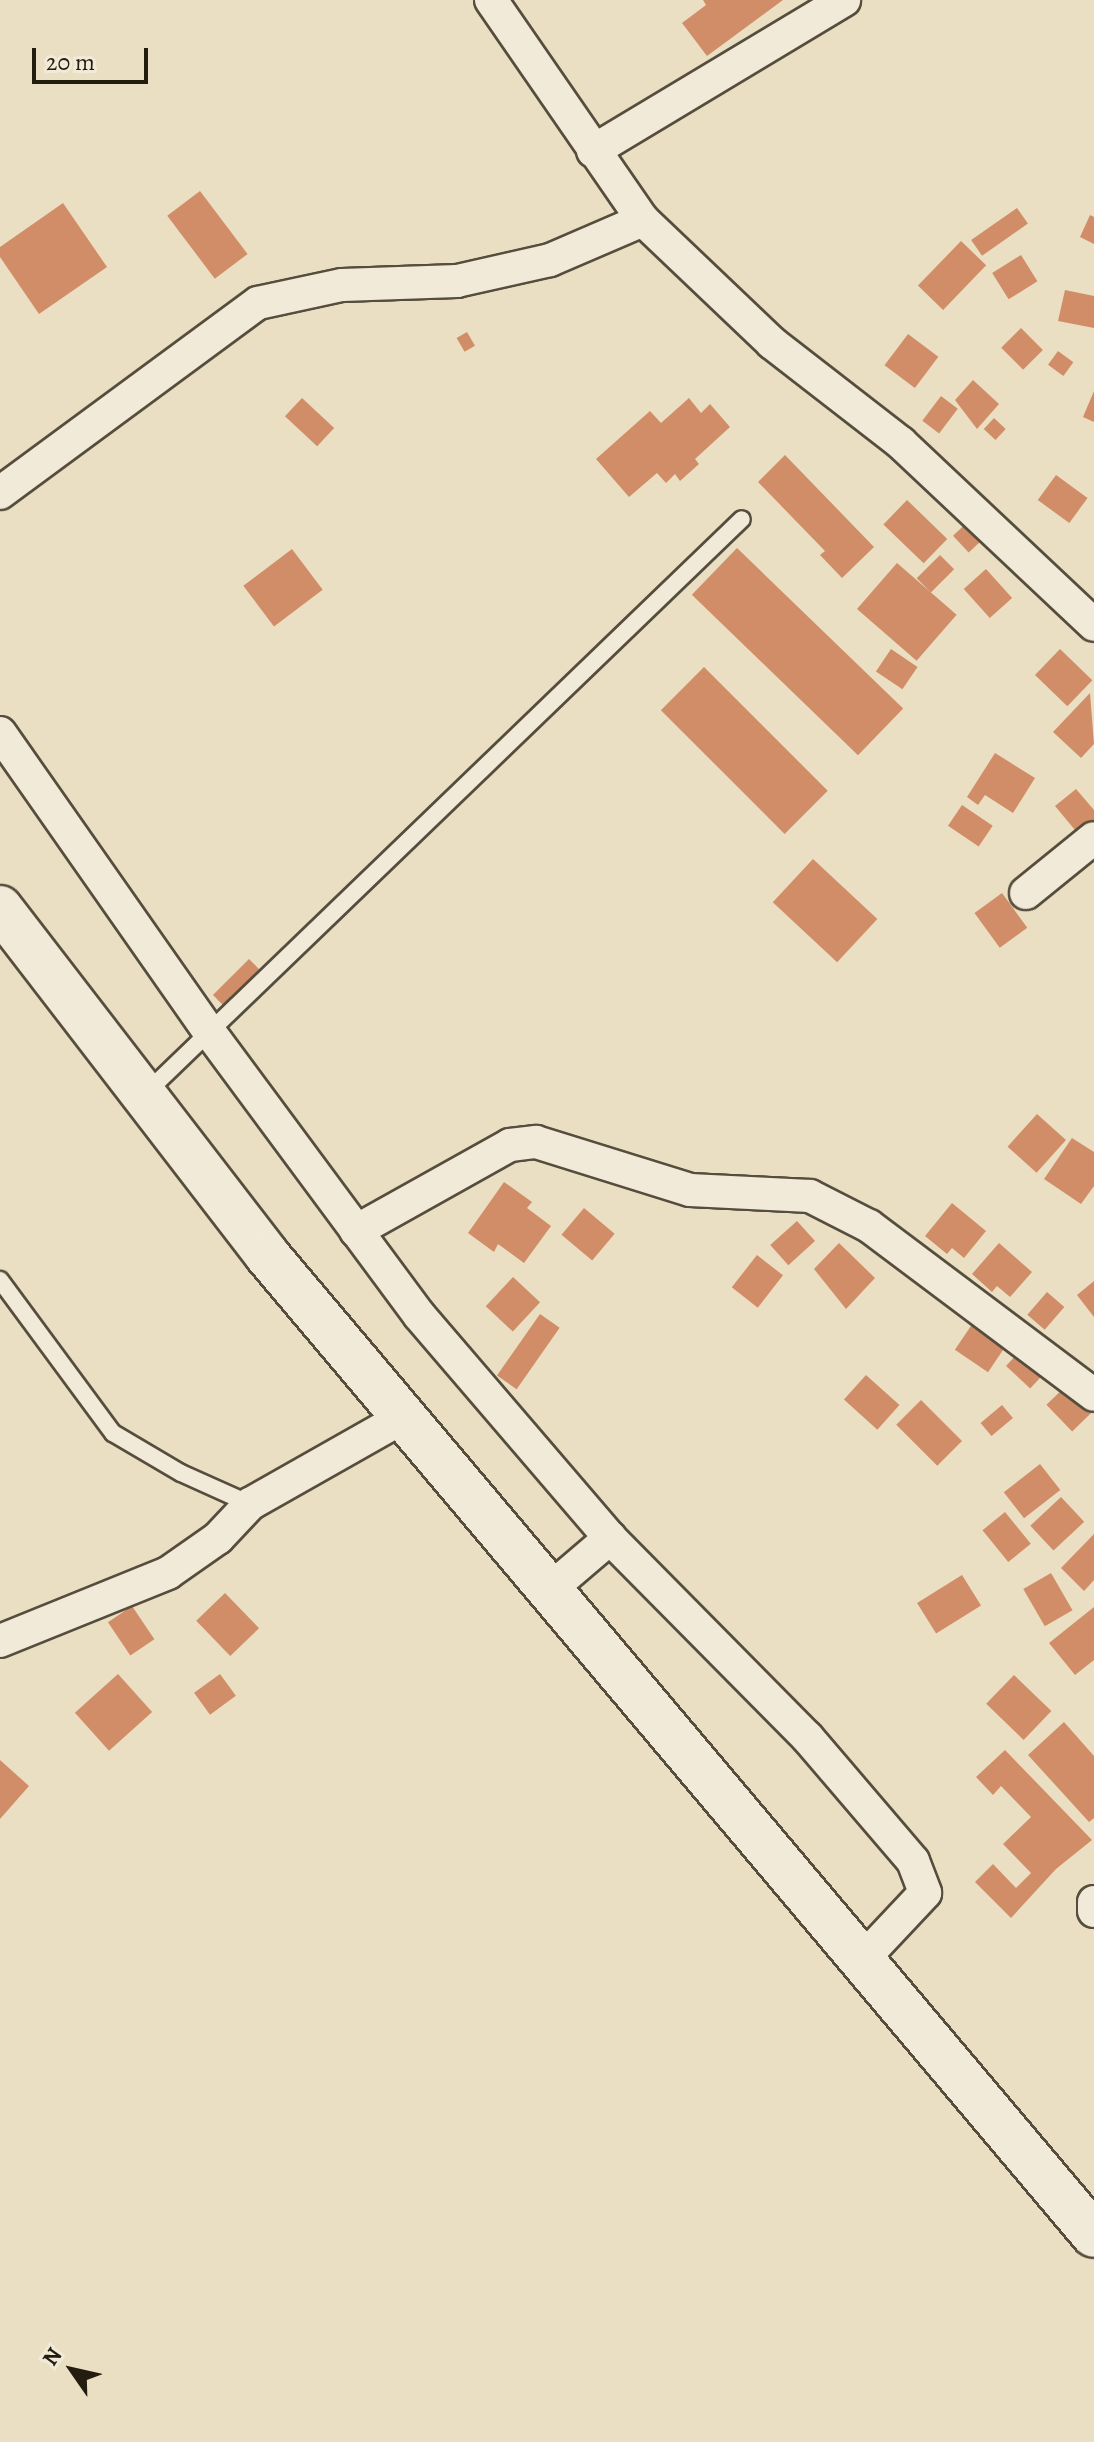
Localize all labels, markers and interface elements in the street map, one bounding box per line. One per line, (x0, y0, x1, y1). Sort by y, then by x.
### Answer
scale bar (36, 32, 152, 82)
text: 20 m (46, 46, 95, 78)
north arrow (32, 2330, 112, 2410)
text: N (35, 2342, 69, 2372)

